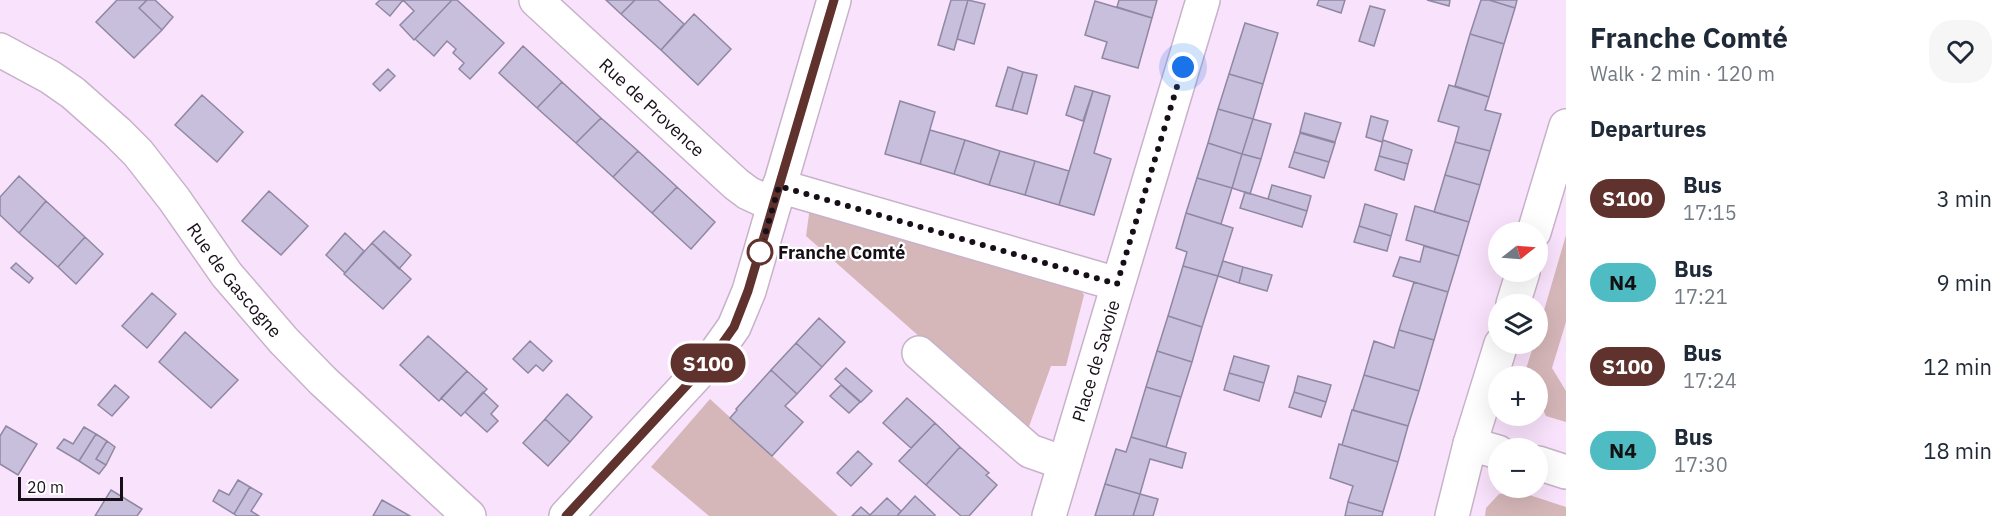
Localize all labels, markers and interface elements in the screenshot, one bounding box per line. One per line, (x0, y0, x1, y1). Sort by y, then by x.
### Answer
text: Franche Comté (1590, 19, 1788, 56)
button: heart (1929, 20, 1992, 83)
your location (1168, 52, 1198, 82)
street label: Rue de Provence (595, 53, 710, 161)
text: Walk · 2 min · 120 m (1590, 60, 1775, 87)
text: Departures (1590, 114, 1706, 143)
text: Bus (1683, 170, 1722, 199)
text: S100 (1602, 184, 1653, 212)
text: 3 min (1936, 184, 1992, 213)
text: 17:15 (1683, 199, 1737, 226)
street label: Rue de Gascogne (182, 218, 287, 342)
north arrow (1488, 222, 1548, 282)
map controls (1488, 222, 1548, 498)
marker: Franche Comté (747, 239, 773, 265)
place label: Franche Comté (778, 241, 905, 264)
text: Bus (1674, 254, 1713, 283)
text: N4 (1609, 268, 1637, 296)
text: 9 min (1936, 268, 1992, 297)
text: 17:21 (1674, 283, 1728, 310)
button: layers (1488, 294, 1548, 354)
street label: Place de Savoie (1066, 297, 1124, 425)
text: Bus (1683, 338, 1722, 367)
line badge: S100 (666, 344, 750, 382)
text: S100 (683, 349, 733, 377)
text: S100 (1602, 352, 1653, 380)
text: 12 min (1923, 352, 1992, 381)
button: + (1488, 366, 1548, 426)
text: 17:24 (1683, 367, 1737, 394)
text: Bus (1674, 422, 1713, 451)
text: N4 (1609, 436, 1637, 464)
text: 18 min (1923, 436, 1992, 465)
button: − (1488, 438, 1548, 498)
text: 17:30 (1674, 451, 1728, 478)
scale bar (18, 474, 123, 502)
text: 20 m (27, 477, 64, 497)

